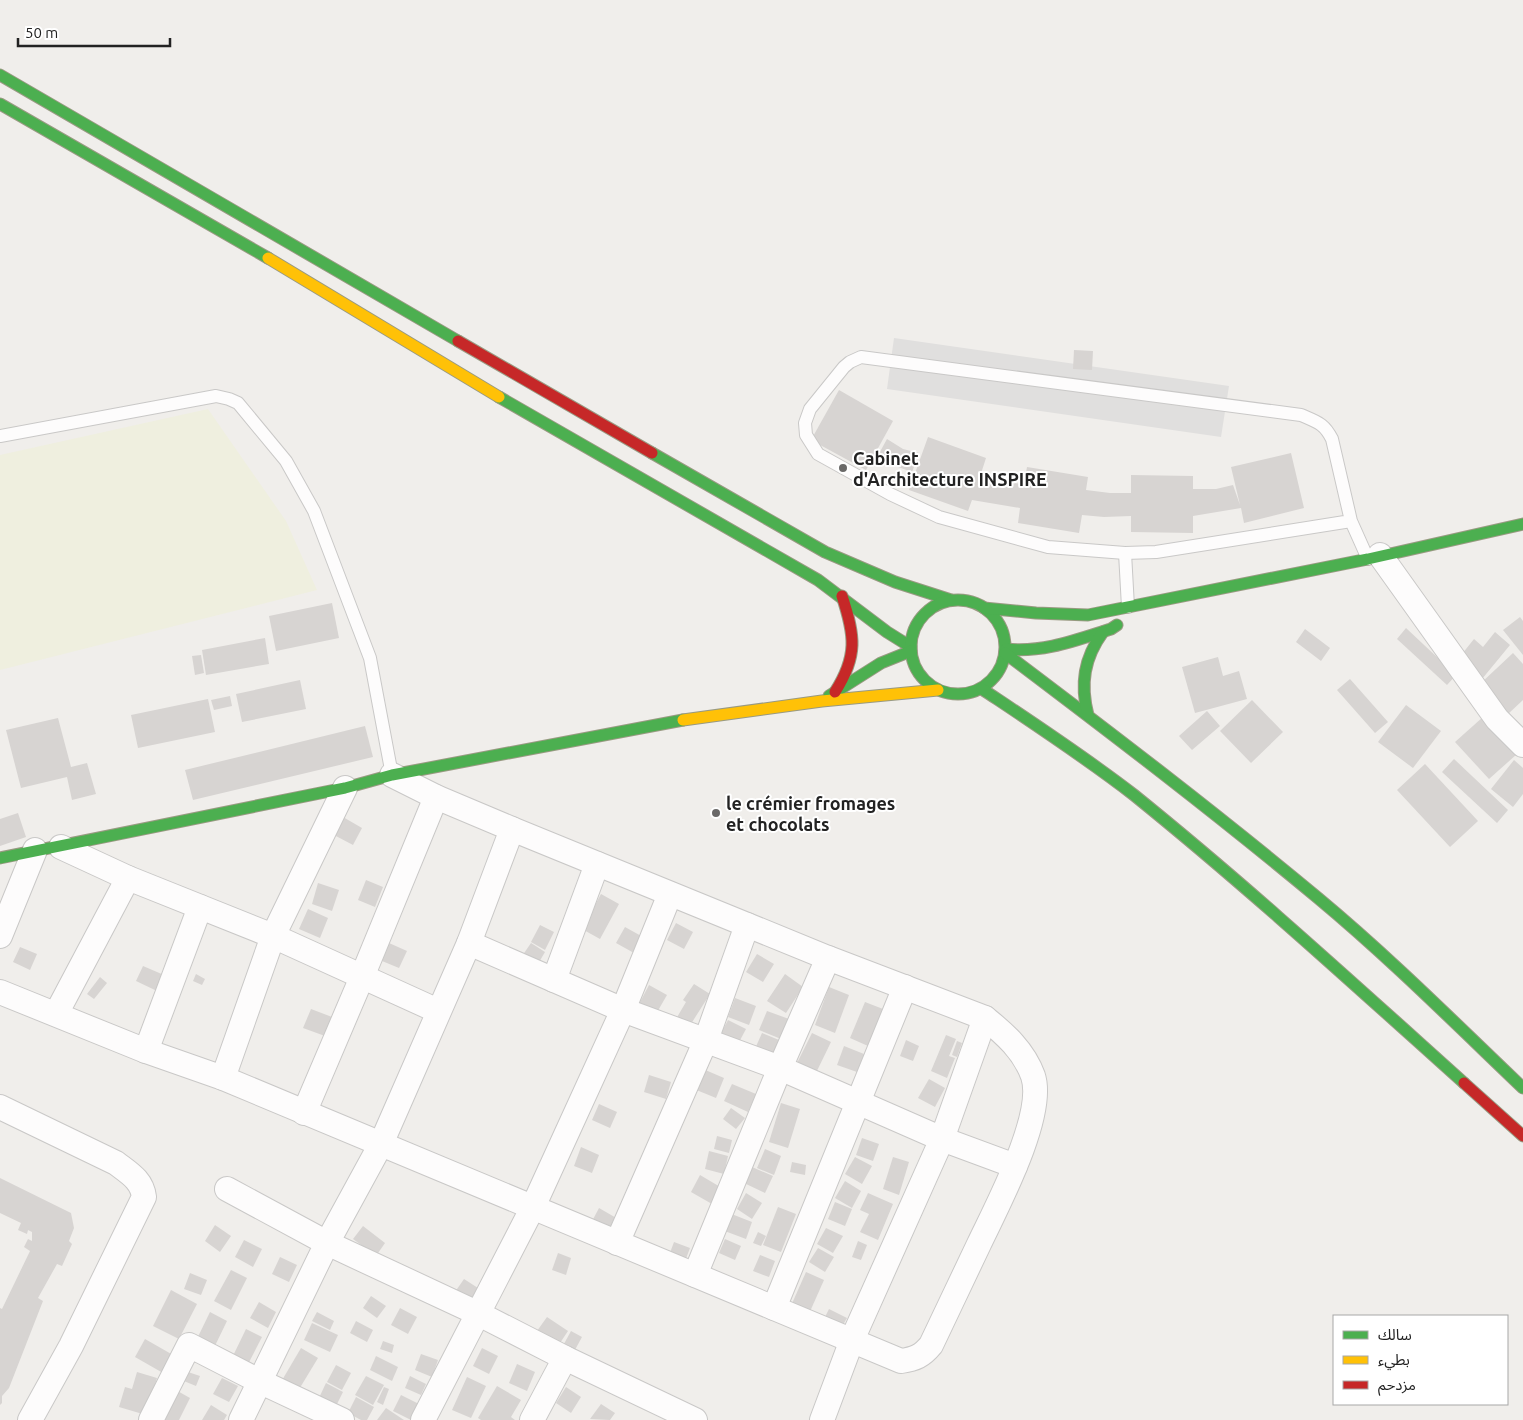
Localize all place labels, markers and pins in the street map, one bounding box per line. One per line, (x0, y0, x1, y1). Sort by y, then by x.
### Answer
place label: Cabinet d'Architecture INSPIRE (853, 448, 1047, 489)
marker: Cabinet d'Architecture INSPIRE (837, 462, 849, 474)
place label: le crémier fromages et chocolats (726, 793, 895, 834)
marker: le crémier fromages et chocolats (710, 807, 722, 819)

